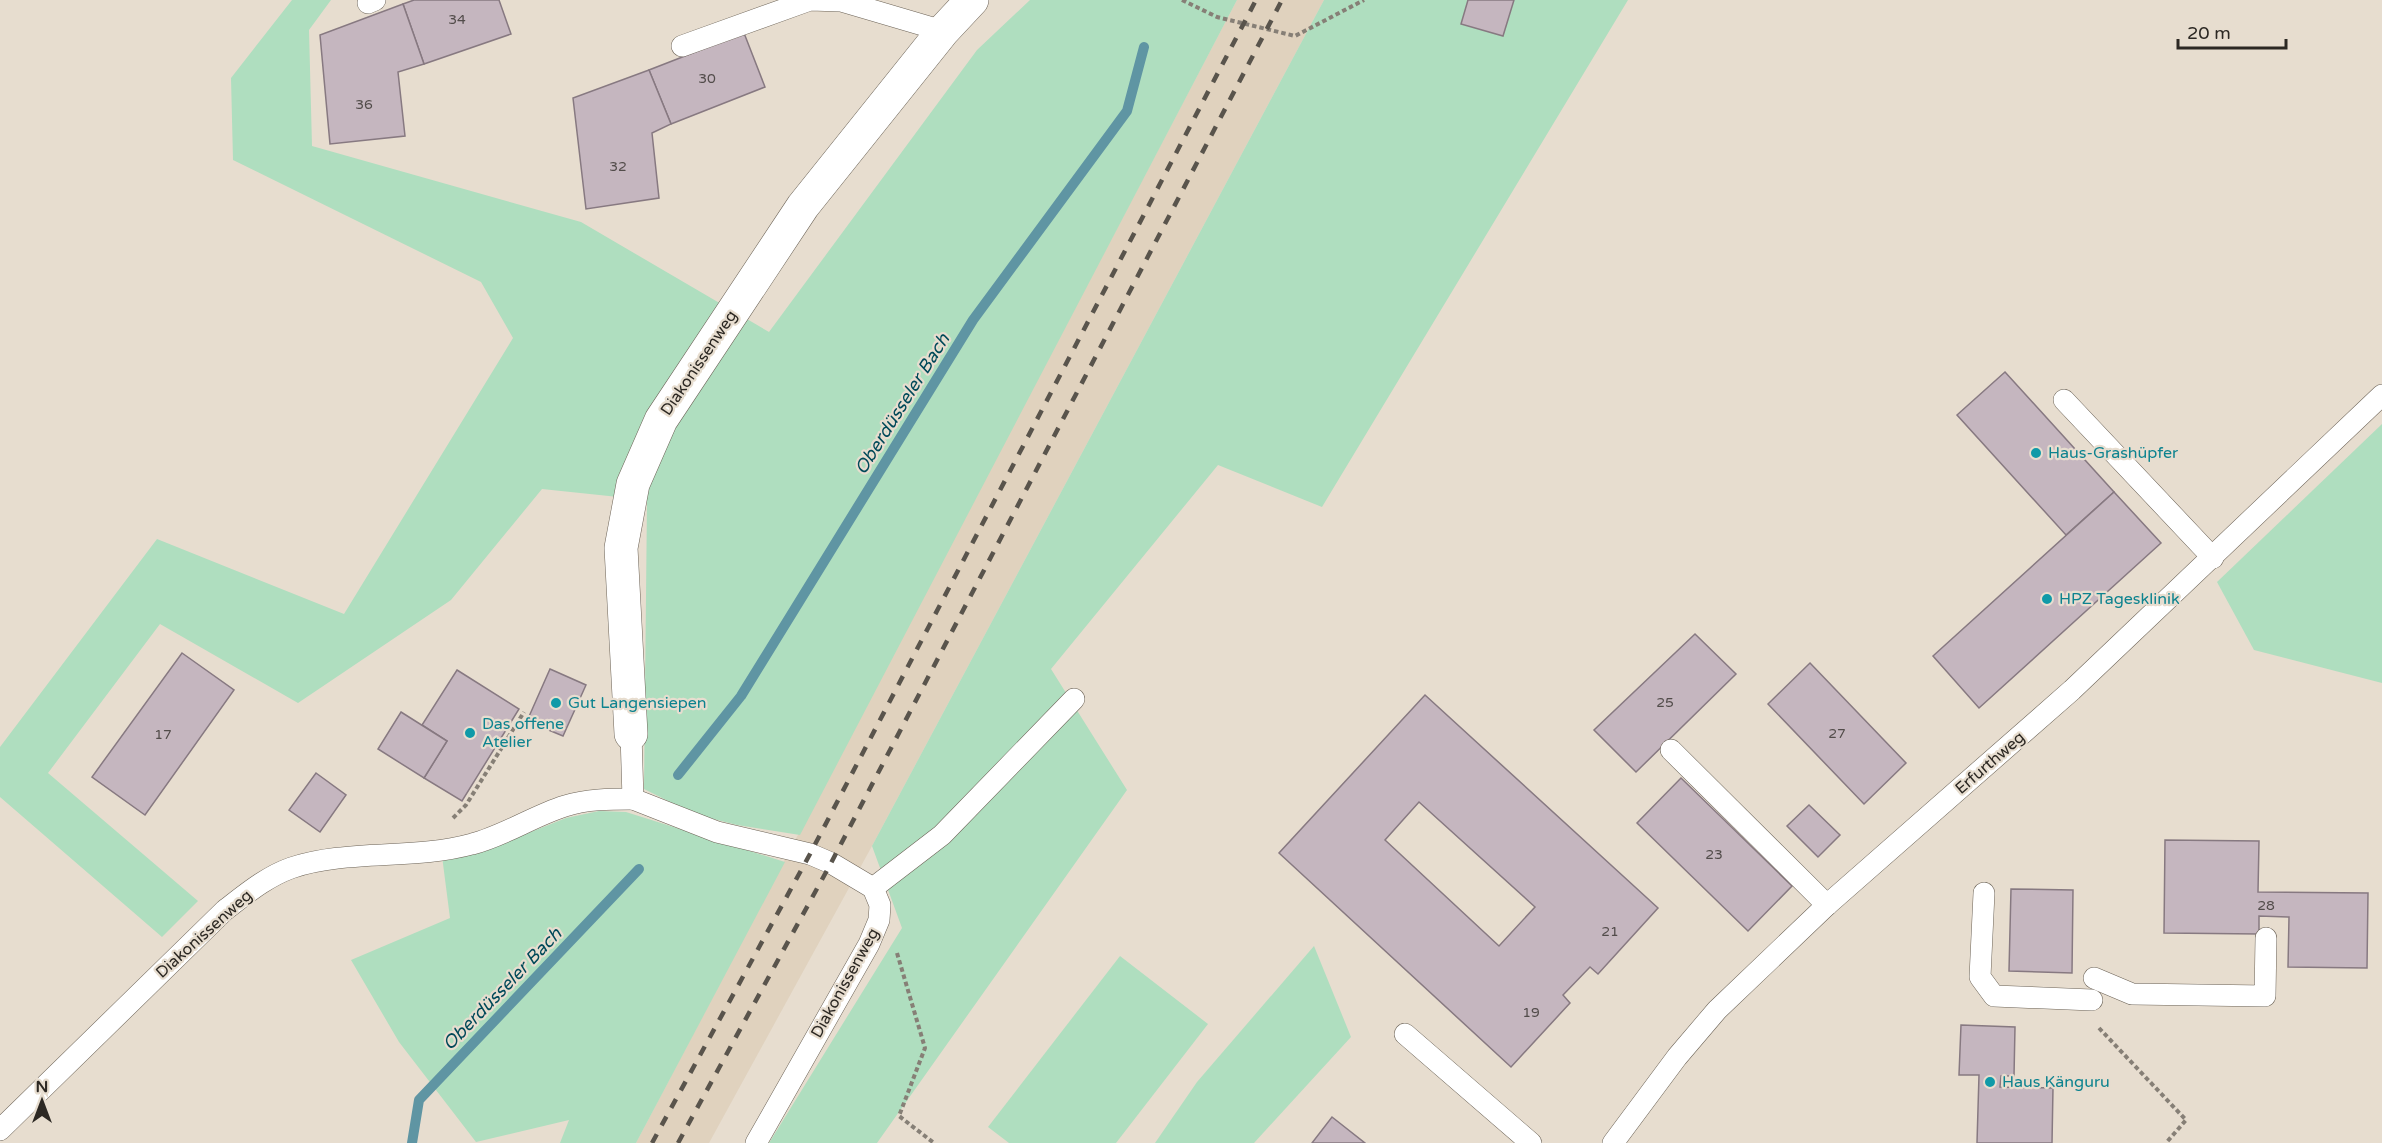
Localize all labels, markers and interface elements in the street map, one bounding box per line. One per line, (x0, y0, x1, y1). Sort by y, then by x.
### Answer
house number: 34 (448, 11, 466, 28)
scale bar (2178, 12, 2286, 50)
text: 20 m (2187, 22, 2231, 44)
house number: 30 (698, 70, 716, 87)
house number: 36 (355, 96, 373, 113)
house number: 32 (609, 158, 627, 175)
street label: Diakonissenweg (656, 307, 742, 419)
water label: Oberdüsseler Bach (850, 329, 955, 478)
place label: Haus-Grashüpfer (2048, 443, 2179, 463)
marker: Haus-Grashüpfer (2029, 446, 2043, 460)
place label: HPZ Tagesklinik (2059, 589, 2180, 609)
marker: HPZ Tagesklinik (2040, 592, 2054, 606)
place label: Gut Langensiepen (568, 693, 707, 713)
house number: 25 (1656, 694, 1674, 711)
marker: Gut Langensiepen (549, 696, 563, 710)
place label: Das offene Atelier (482, 714, 564, 752)
house number: 27 (1828, 725, 1846, 742)
house number: 17 (154, 726, 172, 743)
marker: Das offene Atelier (463, 726, 477, 740)
street label: Erfurthweg (1951, 727, 2029, 799)
house number: 23 (1705, 846, 1723, 863)
street label: Diakonissenweg (152, 886, 256, 982)
house number: 28 (2257, 897, 2275, 914)
water label: Oberdüsseler Bach (438, 922, 567, 1055)
house number: 21 (1601, 923, 1619, 940)
street label: Diakonissenweg (807, 925, 883, 1041)
house number: 19 (1522, 1004, 1540, 1021)
north arrow (12, 1071, 72, 1131)
place label: Haus Känguru (2002, 1072, 2110, 1092)
marker: Haus Känguru (1983, 1075, 1997, 1089)
text: N (36, 1077, 48, 1097)

